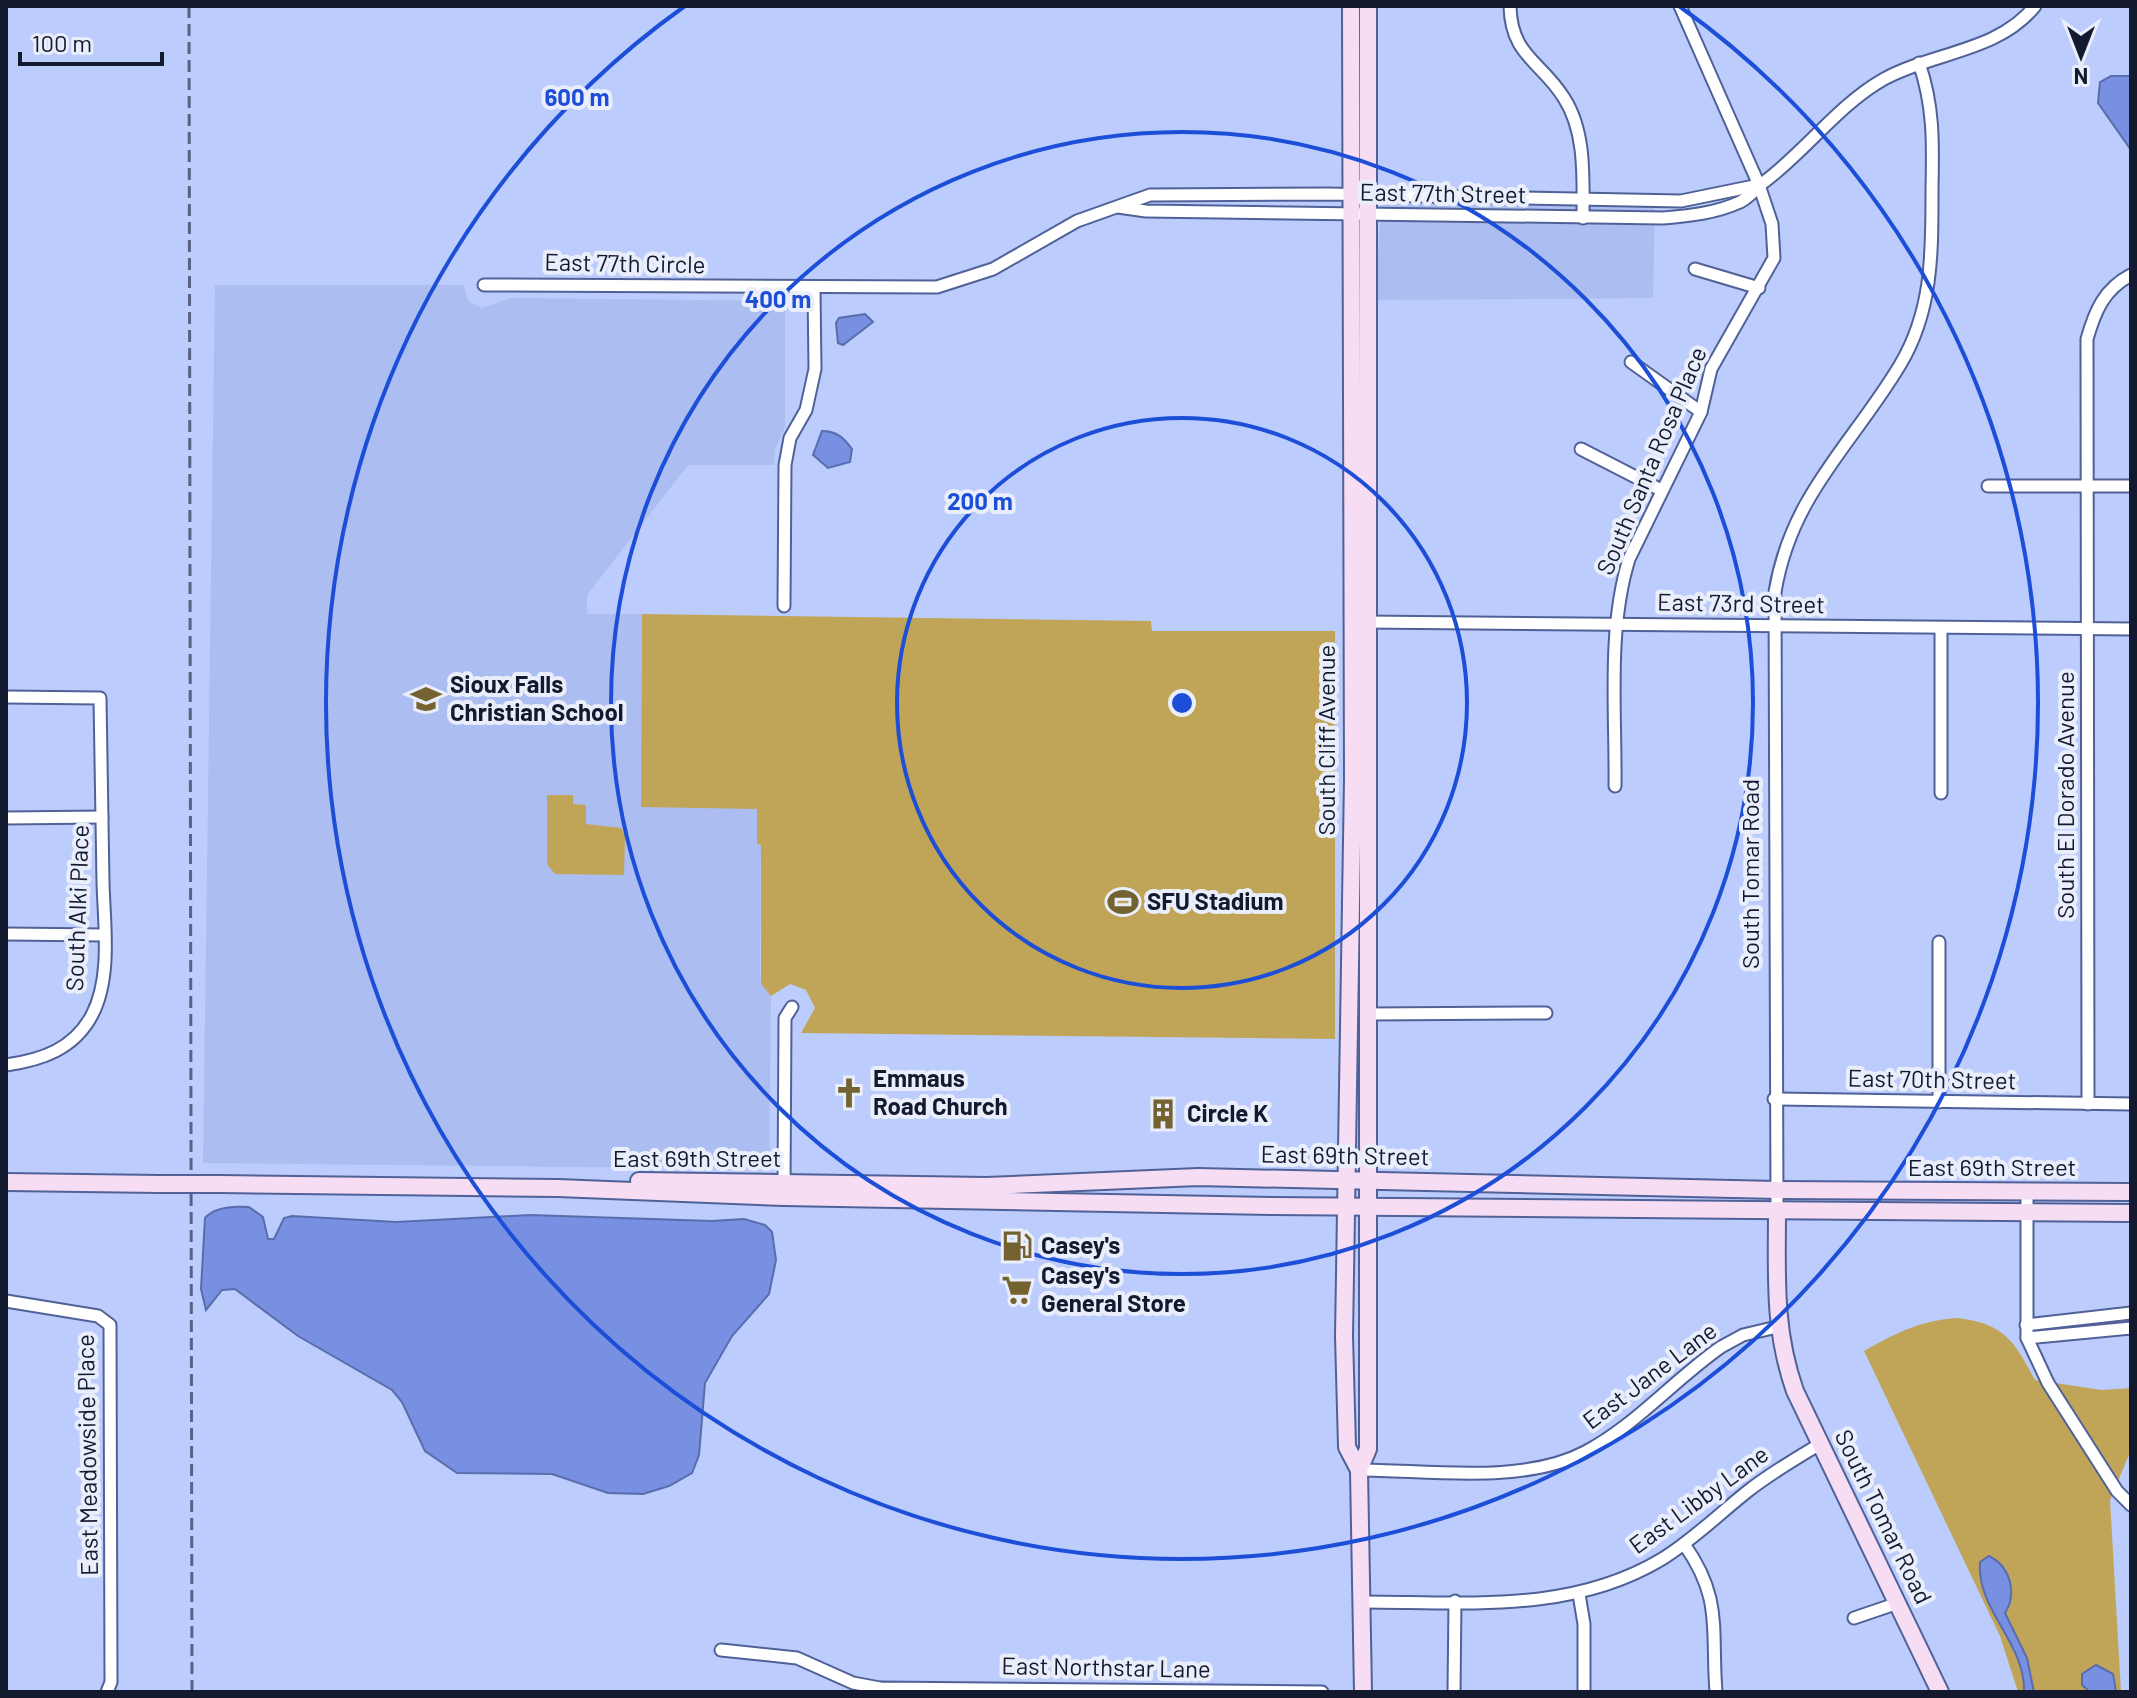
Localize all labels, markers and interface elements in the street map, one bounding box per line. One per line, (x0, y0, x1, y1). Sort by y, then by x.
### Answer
scale bar (20, 16, 162, 66)
north arrow (2041, 16, 2121, 96)
text: 100 m (32, 28, 92, 57)
text: N (2074, 64, 2088, 90)
text: 600 m (544, 82, 610, 111)
street label: East 77th Street (1360, 177, 1527, 208)
street label: East 77th Circle (544, 247, 706, 278)
text: 400 m (745, 284, 811, 313)
street label: South Santa Rosa Place (1589, 342, 1712, 579)
text: 200 m (947, 486, 1013, 515)
street label: East 73rd Street (1657, 587, 1825, 618)
street label: South Cliff Avenue (1311, 645, 1340, 835)
place label: Sioux Falls Christian School (450, 669, 624, 726)
street label: South El Dorado Avenue (2050, 671, 2079, 919)
school or university icon: Sioux Falls Christian School (409, 682, 443, 716)
centre of rings (1168, 689, 1196, 717)
street label: South Tomar Road (1735, 779, 1764, 969)
street label: South Alki Place (59, 824, 94, 992)
sports icon: SFU Stadium (1106, 885, 1140, 919)
place label: SFU Stadium (1147, 886, 1284, 915)
place label: Emmaus Road Church (873, 1063, 1008, 1120)
street label: East 70th Street (1847, 1063, 2017, 1094)
church icon: Emmaus Road Church (832, 1076, 866, 1110)
building icon: Circle K (1146, 1097, 1180, 1131)
place label: Circle K (1187, 1098, 1268, 1127)
street label: East 69th Street (1260, 1139, 1430, 1170)
street label: East 69th Street (613, 1143, 781, 1172)
street label: East 69th Street (1908, 1152, 2076, 1181)
fuel station icon: Casey's (1000, 1229, 1034, 1263)
place label: Casey's (1041, 1230, 1120, 1259)
place label: Casey's General Store (1041, 1260, 1186, 1317)
supermarket icon: Casey's General Store (1000, 1273, 1034, 1307)
street label: East Jane Lane (1577, 1315, 1722, 1434)
street label: East Meadowside Place (70, 1334, 103, 1576)
street label: South Tomar Road (1830, 1425, 1939, 1608)
street label: East Libby Lane (1623, 1439, 1773, 1559)
street label: East Northstar Lane (1001, 1650, 1211, 1683)

